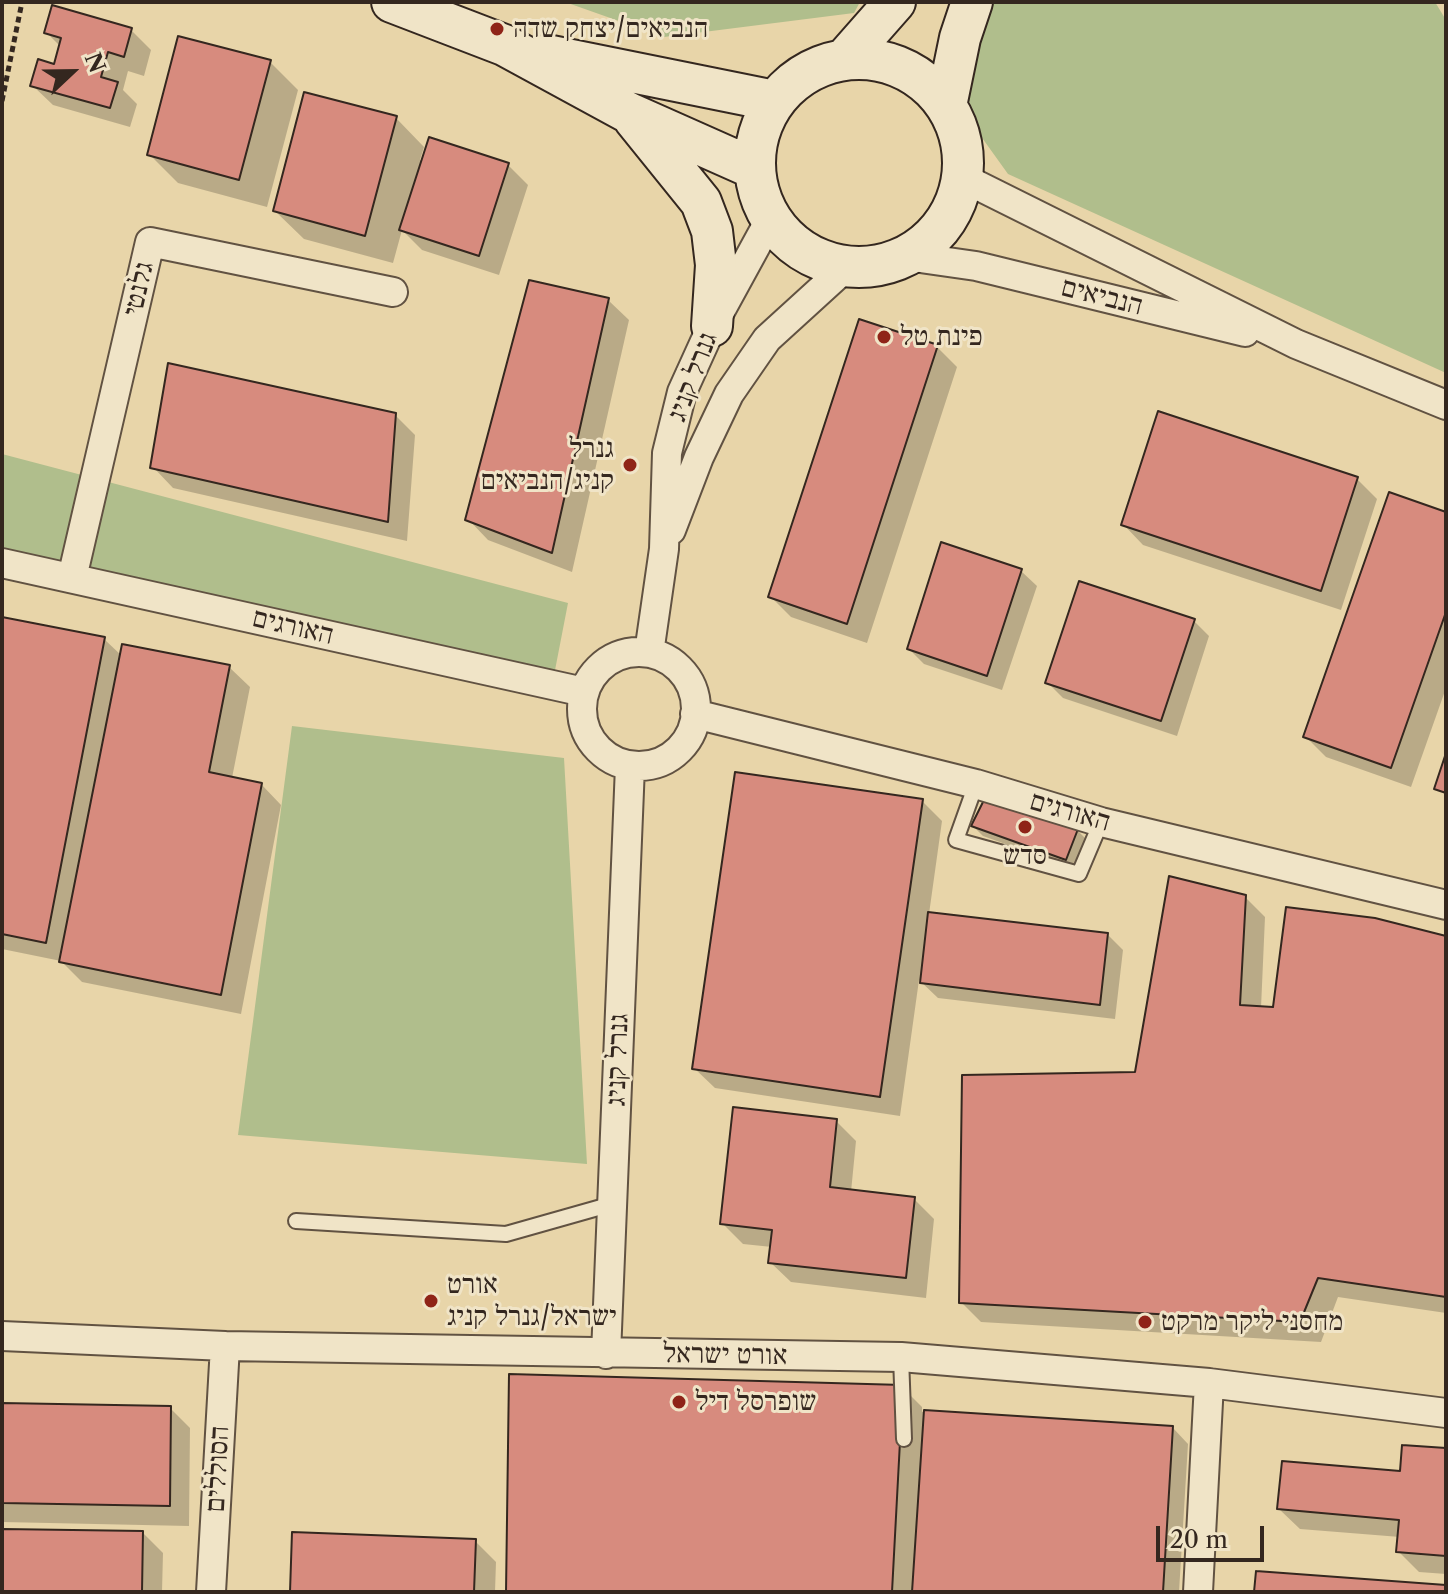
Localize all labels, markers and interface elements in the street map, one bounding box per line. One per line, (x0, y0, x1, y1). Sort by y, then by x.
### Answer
place label: הנביאים/יצחק שדה (513, 12, 708, 46)
marker: הנביאים/יצחק שדה (488, 20, 506, 38)
north arrow (32, 32, 112, 112)
text: N (79, 49, 111, 77)
street label: גלנטי (116, 258, 162, 320)
street label: הנביאים (1058, 271, 1146, 323)
place label: פינת טל (900, 320, 983, 354)
street label: גנרל קניג (661, 328, 725, 426)
marker: פינת טל (875, 328, 893, 346)
place label: גנרל קניג/הנביאים (481, 432, 614, 498)
marker: גנרל קניג/הנביאים (621, 456, 639, 474)
street label: האורגים (249, 601, 337, 653)
street label: האורגים (1026, 784, 1114, 840)
marker: סדש (1016, 818, 1034, 836)
place label: סדש (1003, 839, 1047, 873)
street label: גנרל קניג (600, 1013, 636, 1107)
place label: אורט ישראל/גנרל קניג (447, 1268, 617, 1334)
marker: אורט ישראל/גנרל קניג (422, 1292, 440, 1310)
place label: מחסני ליקר מרקט (1161, 1305, 1343, 1339)
marker: מחסני ליקר מרקט (1136, 1313, 1154, 1331)
street label: אורט ישראל (662, 1337, 788, 1373)
place label: שופרסל דיל (695, 1385, 817, 1419)
marker: שופרסל דיל (670, 1393, 688, 1411)
street label: הסוללים (199, 1425, 237, 1513)
scale bar (1160, 1510, 1268, 1560)
text: 20 m (1170, 1525, 1228, 1554)

